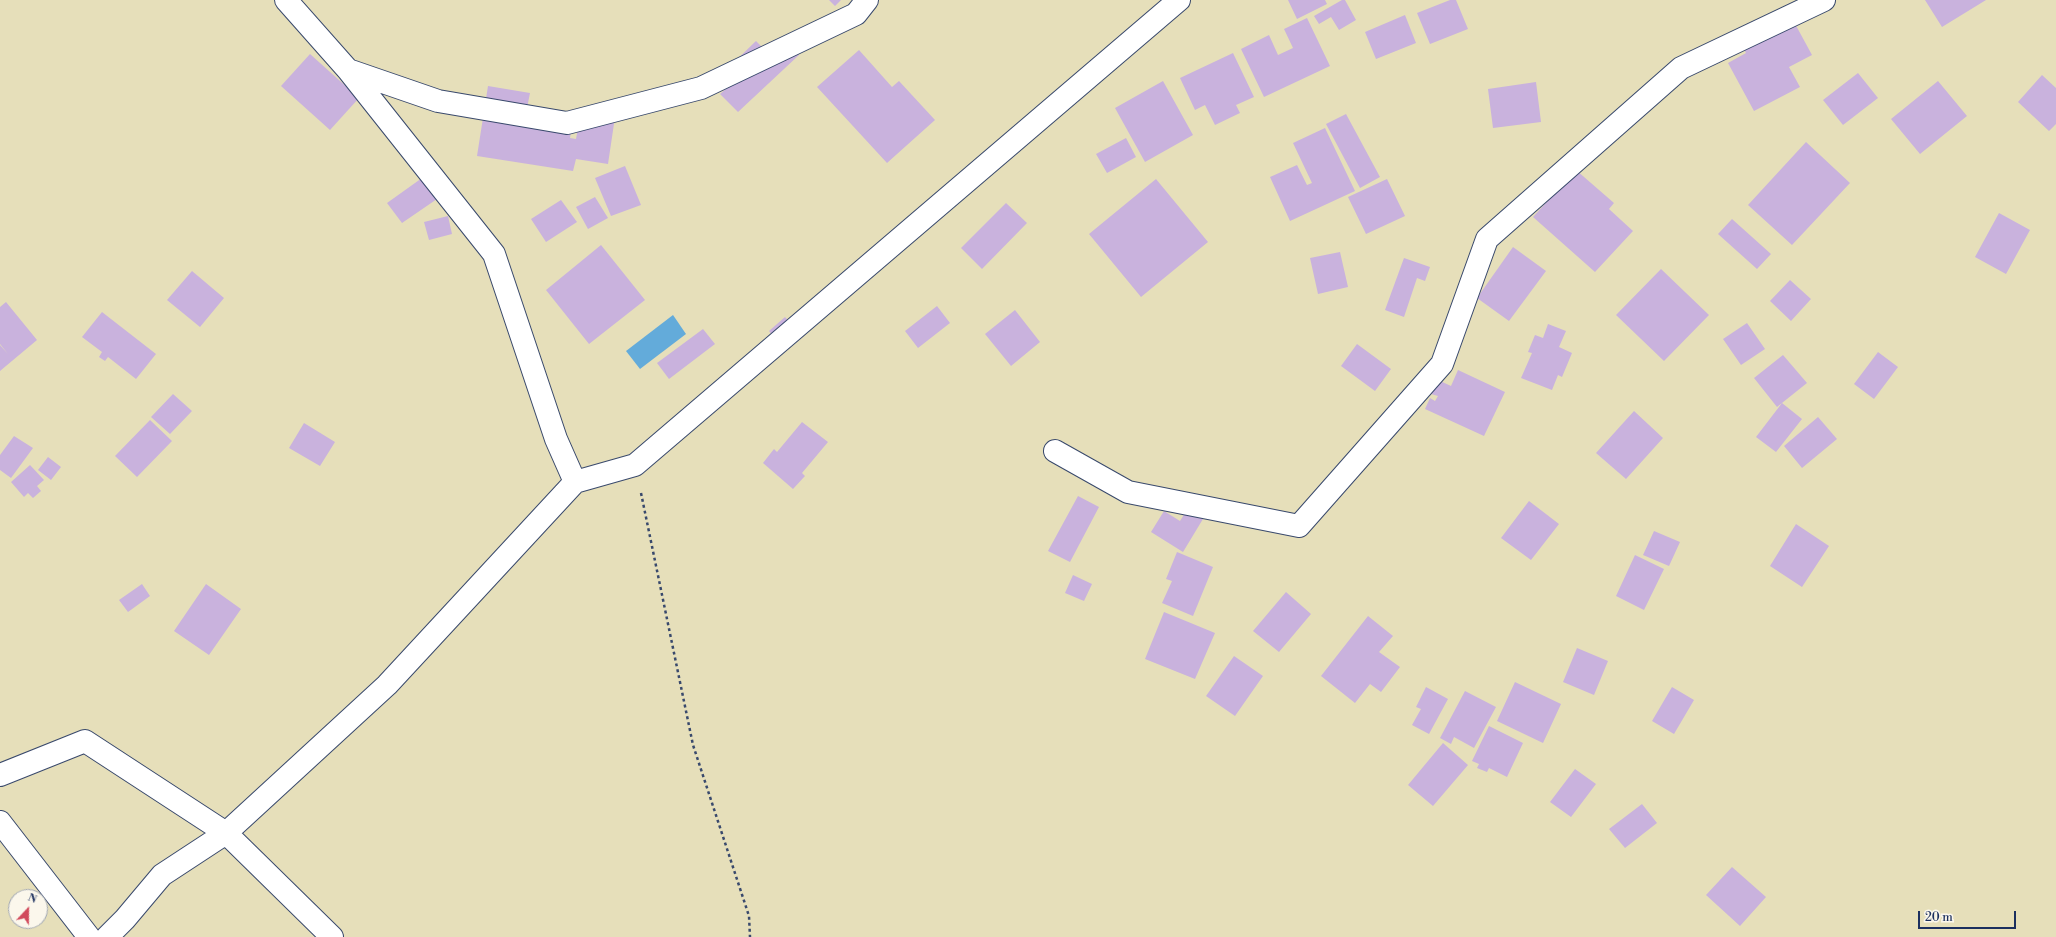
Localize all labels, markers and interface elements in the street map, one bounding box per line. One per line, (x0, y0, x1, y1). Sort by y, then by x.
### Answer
north arrow (8, 889, 48, 929)
text: N (25, 891, 39, 907)
scale bar (1920, 903, 2018, 929)
text: 20 m (1925, 910, 1953, 925)

